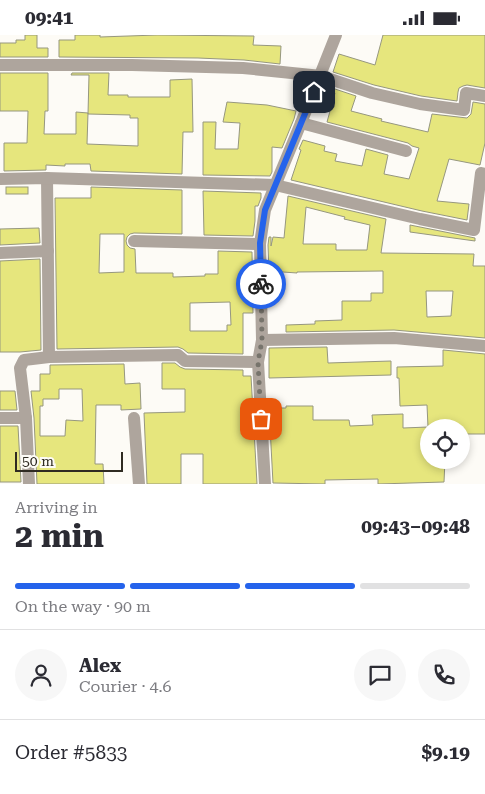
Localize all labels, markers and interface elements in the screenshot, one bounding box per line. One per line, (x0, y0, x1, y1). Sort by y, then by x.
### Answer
text: 09:41 (25, 6, 74, 29)
pin (293, 71, 335, 113)
icon: home (300, 78, 328, 106)
courier (236, 259, 286, 309)
icon: bike (247, 270, 275, 298)
pin (240, 398, 282, 440)
icon: bag (247, 405, 275, 433)
map controls (420, 419, 470, 469)
button: locate (420, 419, 470, 469)
scale bar (15, 449, 122, 472)
text: 50 m (22, 453, 54, 469)
text: Arriving in (15, 498, 98, 517)
text: 09:43–09:48 (361, 515, 470, 538)
text: 2 min (15, 517, 104, 555)
text: On the way · 90 m (15, 597, 151, 616)
button: person (15, 649, 67, 701)
button: chat (354, 649, 406, 701)
button: phone (418, 649, 470, 701)
text: Alex (79, 654, 121, 677)
text: Courier · 4.6 (79, 677, 172, 696)
text: Order #5833 (15, 741, 127, 764)
text: $9.19 (421, 741, 470, 764)

